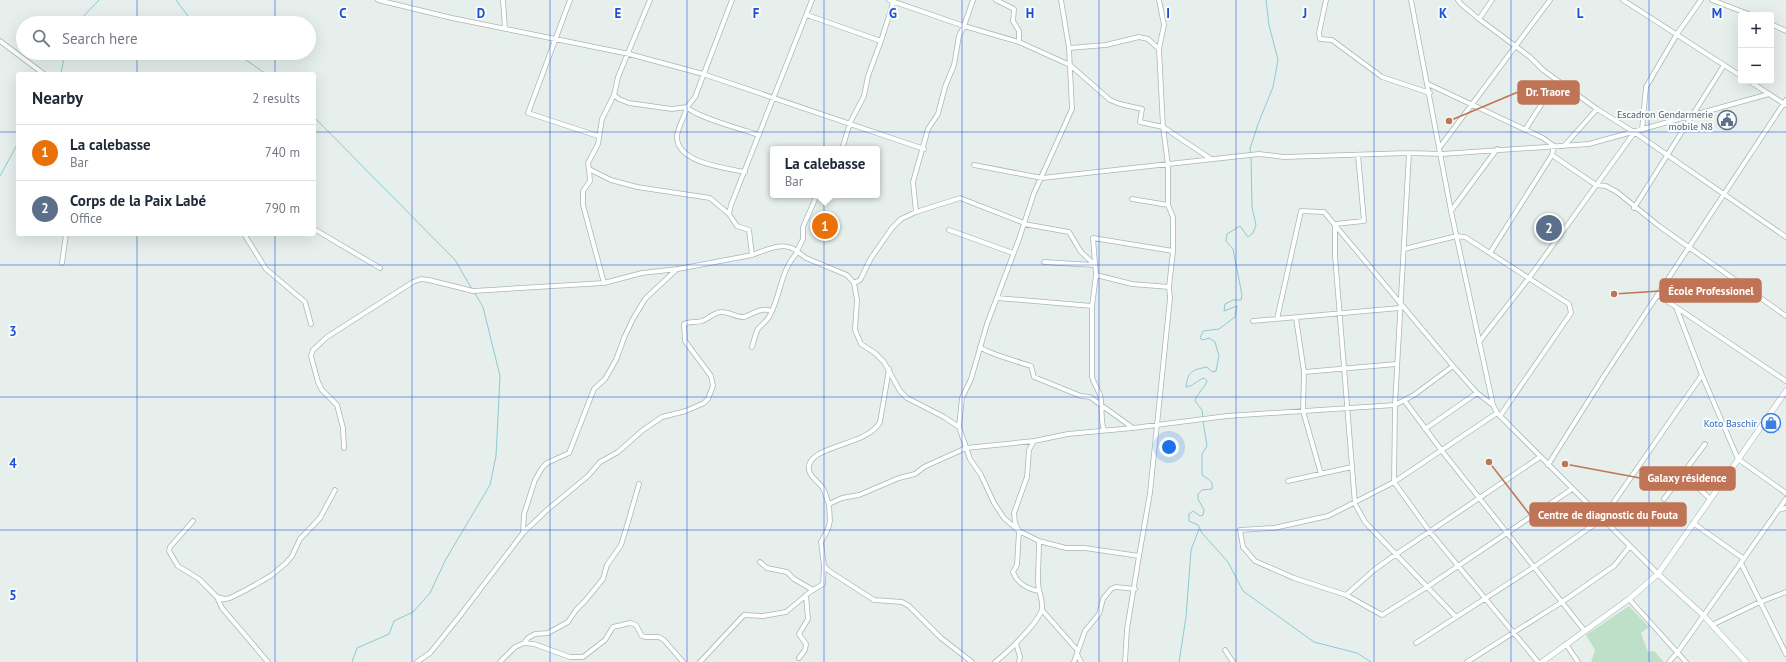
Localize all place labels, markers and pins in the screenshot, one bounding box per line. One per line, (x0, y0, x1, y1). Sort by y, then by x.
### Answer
callout: Dr. Traore (1518, 81, 1579, 104)
place label: Escadron Gendarmerie mobile N8 (1617, 108, 1713, 133)
public building icon: Escadron Gendarmerie mobile N8 (1716, 109, 1738, 131)
pin: 1 (812, 211, 838, 241)
pin: 2 (1536, 213, 1562, 243)
callout: École Professionel (1660, 279, 1761, 302)
shop icon: Koto Baschir (1760, 412, 1782, 434)
place label: Koto Baschir (1704, 417, 1758, 430)
callout: Galaxy résidence (1640, 467, 1735, 490)
callout: Centre de diagnostic du Fouta (1530, 503, 1686, 526)

